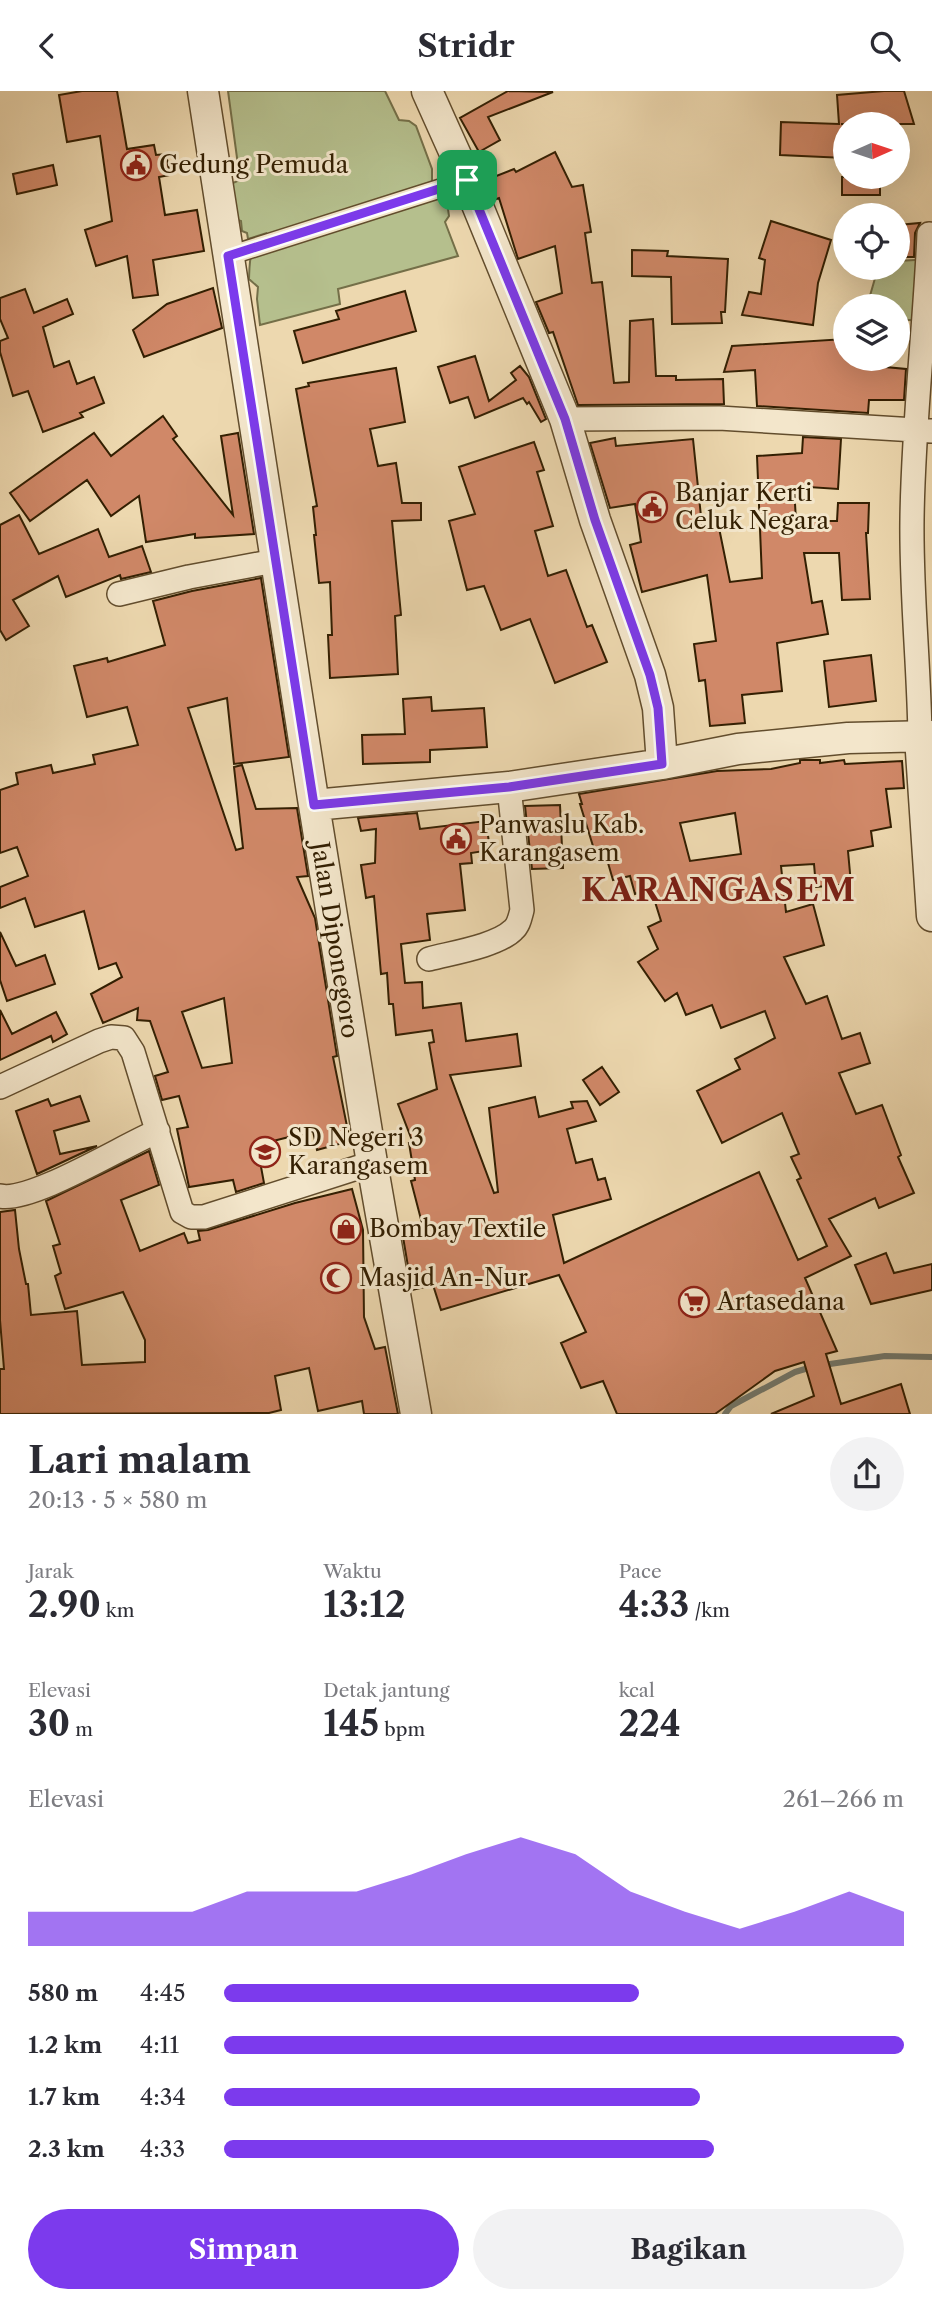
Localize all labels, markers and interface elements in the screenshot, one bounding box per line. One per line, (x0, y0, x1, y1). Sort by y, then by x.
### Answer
text: Stridr (417, 26, 515, 65)
icon: back (28, 27, 66, 65)
icon: search (866, 27, 904, 65)
north arrow (833, 112, 910, 189)
map controls (833, 112, 910, 371)
public building icon: Gedung Pemuda (119, 148, 153, 182)
place label: Gedung Pemuda (159, 150, 349, 179)
pin (437, 150, 497, 210)
icon: arrive (448, 161, 486, 199)
button: locate (833, 203, 910, 280)
button: layers (833, 294, 910, 371)
place label: Banjar Kerti Celuk Negara (675, 478, 830, 535)
public building icon: Banjar Kerti Celuk Negara (635, 490, 669, 524)
place label: Panwaslu Kab. Karangasem (479, 810, 644, 867)
public building icon: Panwaslu Kab. Karangasem (439, 822, 473, 856)
street label: Jalan Diponegoro (305, 836, 365, 1040)
district label: KARANGASEM (581, 870, 857, 909)
place label: SD Negeri 3 Karangasem (288, 1123, 429, 1180)
school or university icon: SD Negeri 3 Karangasem (248, 1135, 282, 1169)
shop icon: Bombay Textile (329, 1212, 363, 1246)
place label: Bombay Textile (369, 1214, 546, 1243)
mosque icon: Masjid An-Nur (319, 1261, 353, 1295)
place label: Masjid An-Nur (359, 1263, 528, 1292)
supermarket icon: Artasedana (677, 1285, 711, 1319)
place label: Artasedana (716, 1287, 845, 1316)
text: Lari malam (28, 1436, 251, 1483)
button: share (830, 1437, 904, 1511)
text: 20:13 · 5 × 580 m (28, 1486, 207, 1514)
text: Jarak (28, 1560, 73, 1583)
text: Waktu (323, 1560, 382, 1583)
text: Pace (619, 1560, 662, 1583)
text: 2.90 (28, 1583, 101, 1626)
text: 13:12 (323, 1583, 406, 1626)
text: 4:33 (619, 1583, 689, 1626)
text: km (101, 1599, 134, 1622)
text: /km (689, 1599, 730, 1622)
text: Elevasi (28, 1679, 91, 1702)
text: Detak jantung (323, 1679, 449, 1702)
text: kcal (619, 1679, 655, 1702)
text: 30 (28, 1702, 70, 1745)
text: 145 (323, 1702, 379, 1745)
text: 224 (619, 1702, 681, 1745)
text: m (70, 1718, 93, 1741)
text: bpm (379, 1718, 425, 1741)
text: Elevasi (28, 1785, 104, 1813)
text: 261–266 m (783, 1785, 904, 1813)
text: 580 m (28, 1979, 98, 2007)
text: 4:45 (140, 1979, 186, 2007)
text: 1.2 km (28, 2031, 102, 2059)
text: 4:11 (140, 2031, 179, 2059)
text: 1.7 km (28, 2083, 100, 2111)
text: 4:34 (140, 2083, 186, 2111)
text: 2.3 km (28, 2135, 105, 2163)
text: 4:33 (140, 2135, 185, 2163)
button: Simpan (28, 2209, 459, 2289)
button: Bagikan (473, 2209, 904, 2289)

